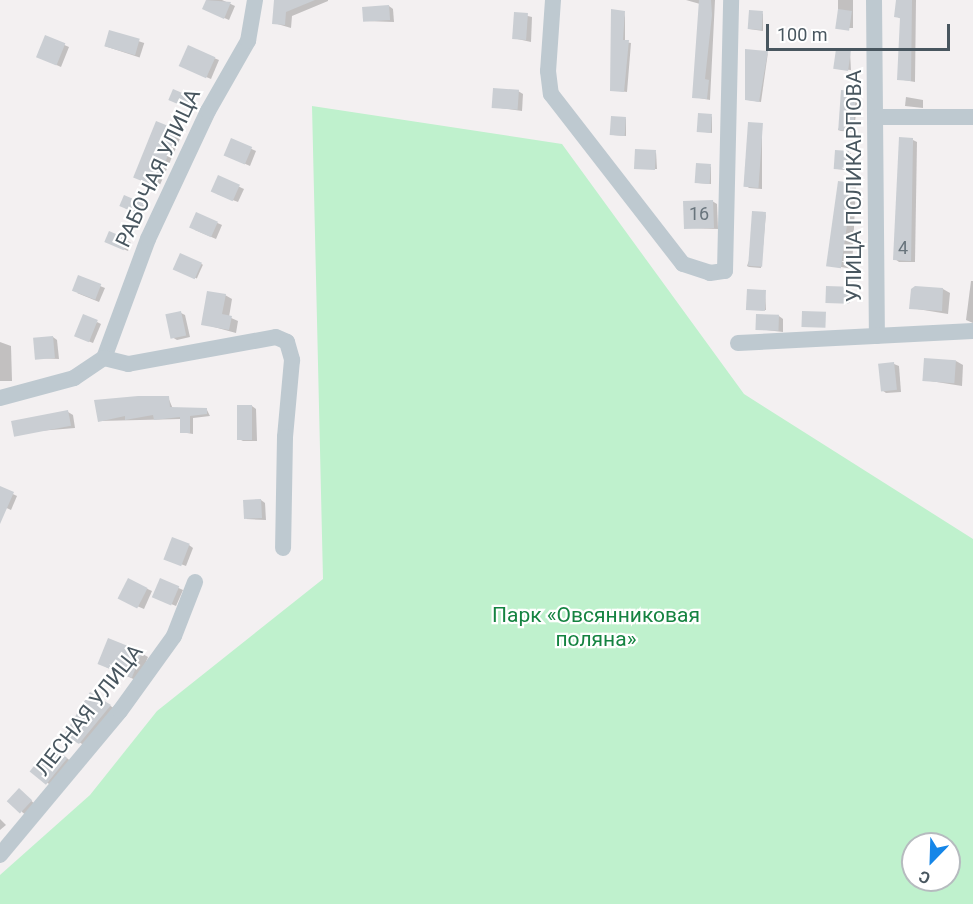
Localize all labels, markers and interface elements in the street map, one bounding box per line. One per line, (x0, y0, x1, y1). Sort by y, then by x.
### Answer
scale bar (769, 12, 954, 50)
text: 100 m (777, 24, 828, 45)
street label: УЛИЦА ПОЛИКАРПОВА (841, 70, 867, 302)
street label: РАБОЧАЯ УЛИЦА (110, 85, 206, 251)
house number: 16 (689, 203, 709, 225)
house number: 4 (898, 237, 908, 259)
park label: Парк «Овсянниковая поляна» (492, 602, 700, 652)
street label: ЛЕСНАЯ УЛИЦА (30, 639, 148, 781)
north arrow (901, 832, 961, 892)
text: С (916, 866, 933, 888)

